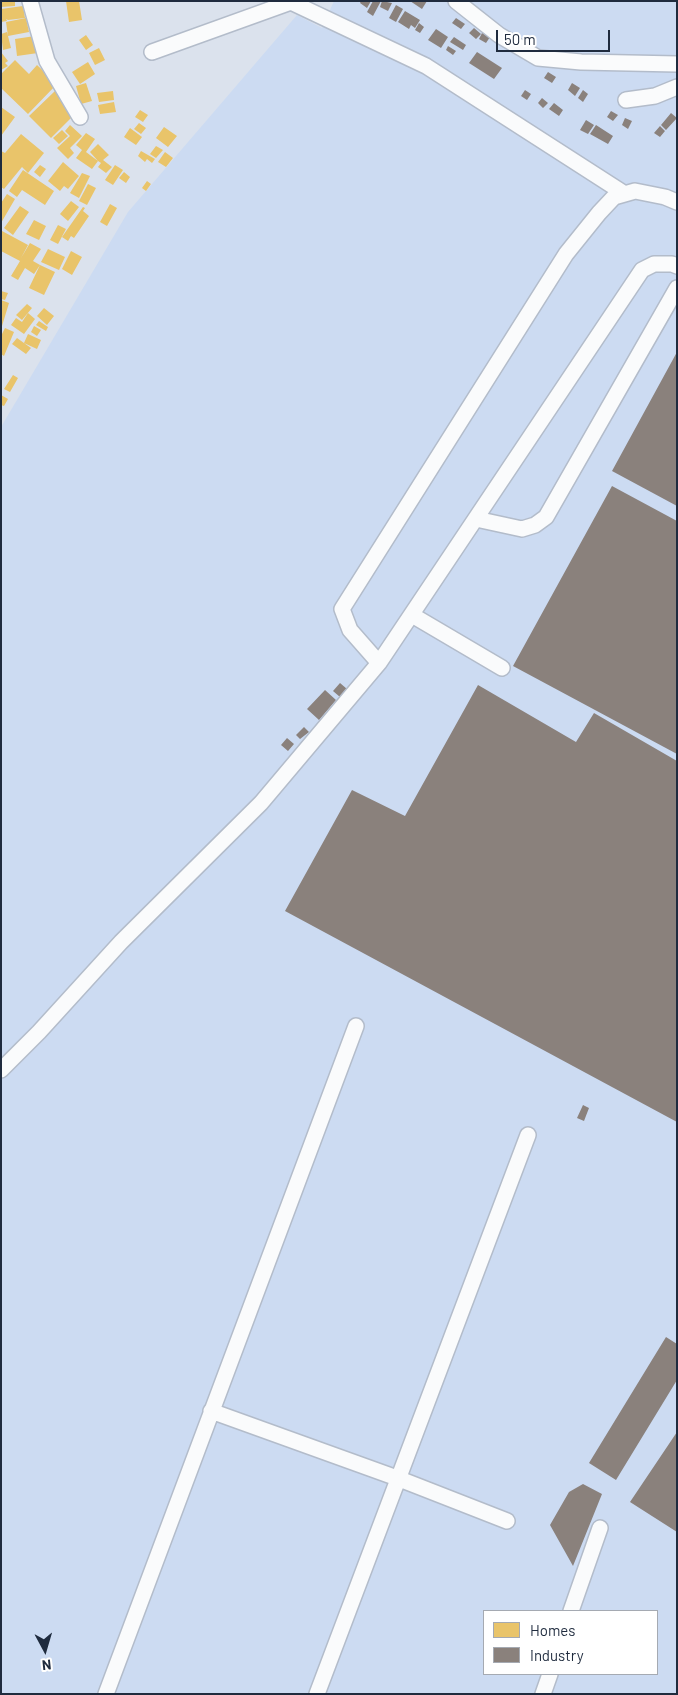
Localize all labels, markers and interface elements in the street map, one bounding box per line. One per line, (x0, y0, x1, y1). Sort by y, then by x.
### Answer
scale bar (498, 20, 612, 52)
text: 50 m (504, 30, 536, 48)
legend (483, 1610, 658, 1675)
text: Homes (530, 1621, 575, 1639)
north arrow (20, 1625, 70, 1675)
text: Industry (530, 1646, 584, 1664)
text: N (41, 1656, 52, 1674)

